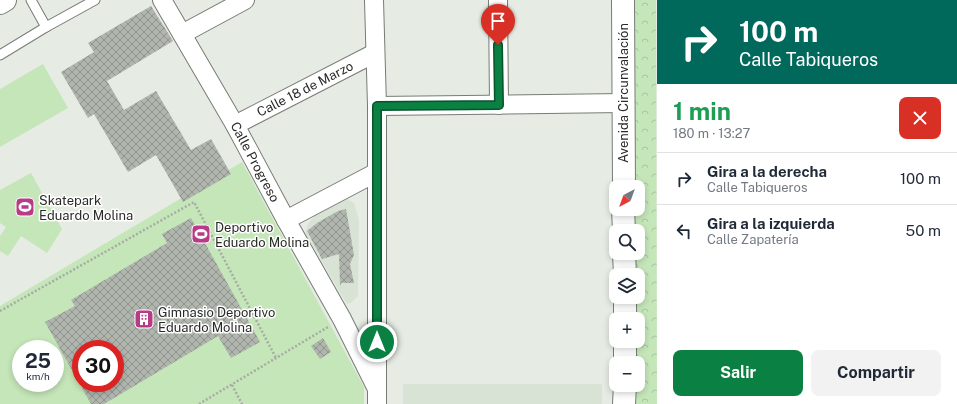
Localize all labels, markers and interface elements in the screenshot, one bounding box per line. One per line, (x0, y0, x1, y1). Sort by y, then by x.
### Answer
pin (481, 4, 515, 45)
icon: arrive (487, 10, 509, 32)
text: 100 m (739, 15, 818, 48)
icon: right (673, 16, 725, 68)
street label: Avenida Circunvalación (616, 23, 631, 163)
text: Calle Tabiqueros (739, 49, 878, 70)
street label: Calle 18 de Marzo (254, 58, 356, 120)
text: 1 min (673, 97, 731, 125)
button: close (899, 97, 941, 139)
street label: Calle Progreso (228, 119, 282, 205)
text: 180 m · 13:27 (673, 126, 750, 141)
text: Gira a la derecha (707, 163, 827, 180)
icon: right (673, 168, 695, 190)
text: 100 m (900, 170, 941, 187)
north arrow (609, 180, 645, 216)
map controls (609, 180, 645, 392)
text: Calle Tabiqueros (707, 180, 807, 195)
place label: Skatepark Eduardo Molina (39, 193, 133, 223)
sports icon: Skatepark Eduardo Molina (14, 196, 36, 218)
text: Gira a la izquierda (707, 215, 835, 232)
place label: Deportivo Eduardo Molina (215, 220, 309, 250)
icon: left (673, 220, 695, 242)
text: 50 m (906, 222, 941, 239)
sports icon: Deportivo Eduardo Molina (190, 223, 212, 245)
button: search (609, 224, 645, 260)
text: Calle Zapatería (707, 232, 799, 247)
button: layers (609, 268, 645, 304)
place label: Gimnasio Deportivo Eduardo Molina (158, 305, 275, 335)
building icon: Gimnasio Deportivo Eduardo Molina (133, 308, 155, 330)
button: + (609, 312, 645, 348)
position arrow (356, 321, 398, 363)
speed limit sign: 30 (72, 340, 124, 392)
text: 25 (25, 349, 51, 373)
button: Salir (673, 350, 803, 396)
button: Compartir (811, 350, 941, 396)
button: − (609, 356, 645, 392)
text: km/h (26, 370, 50, 382)

